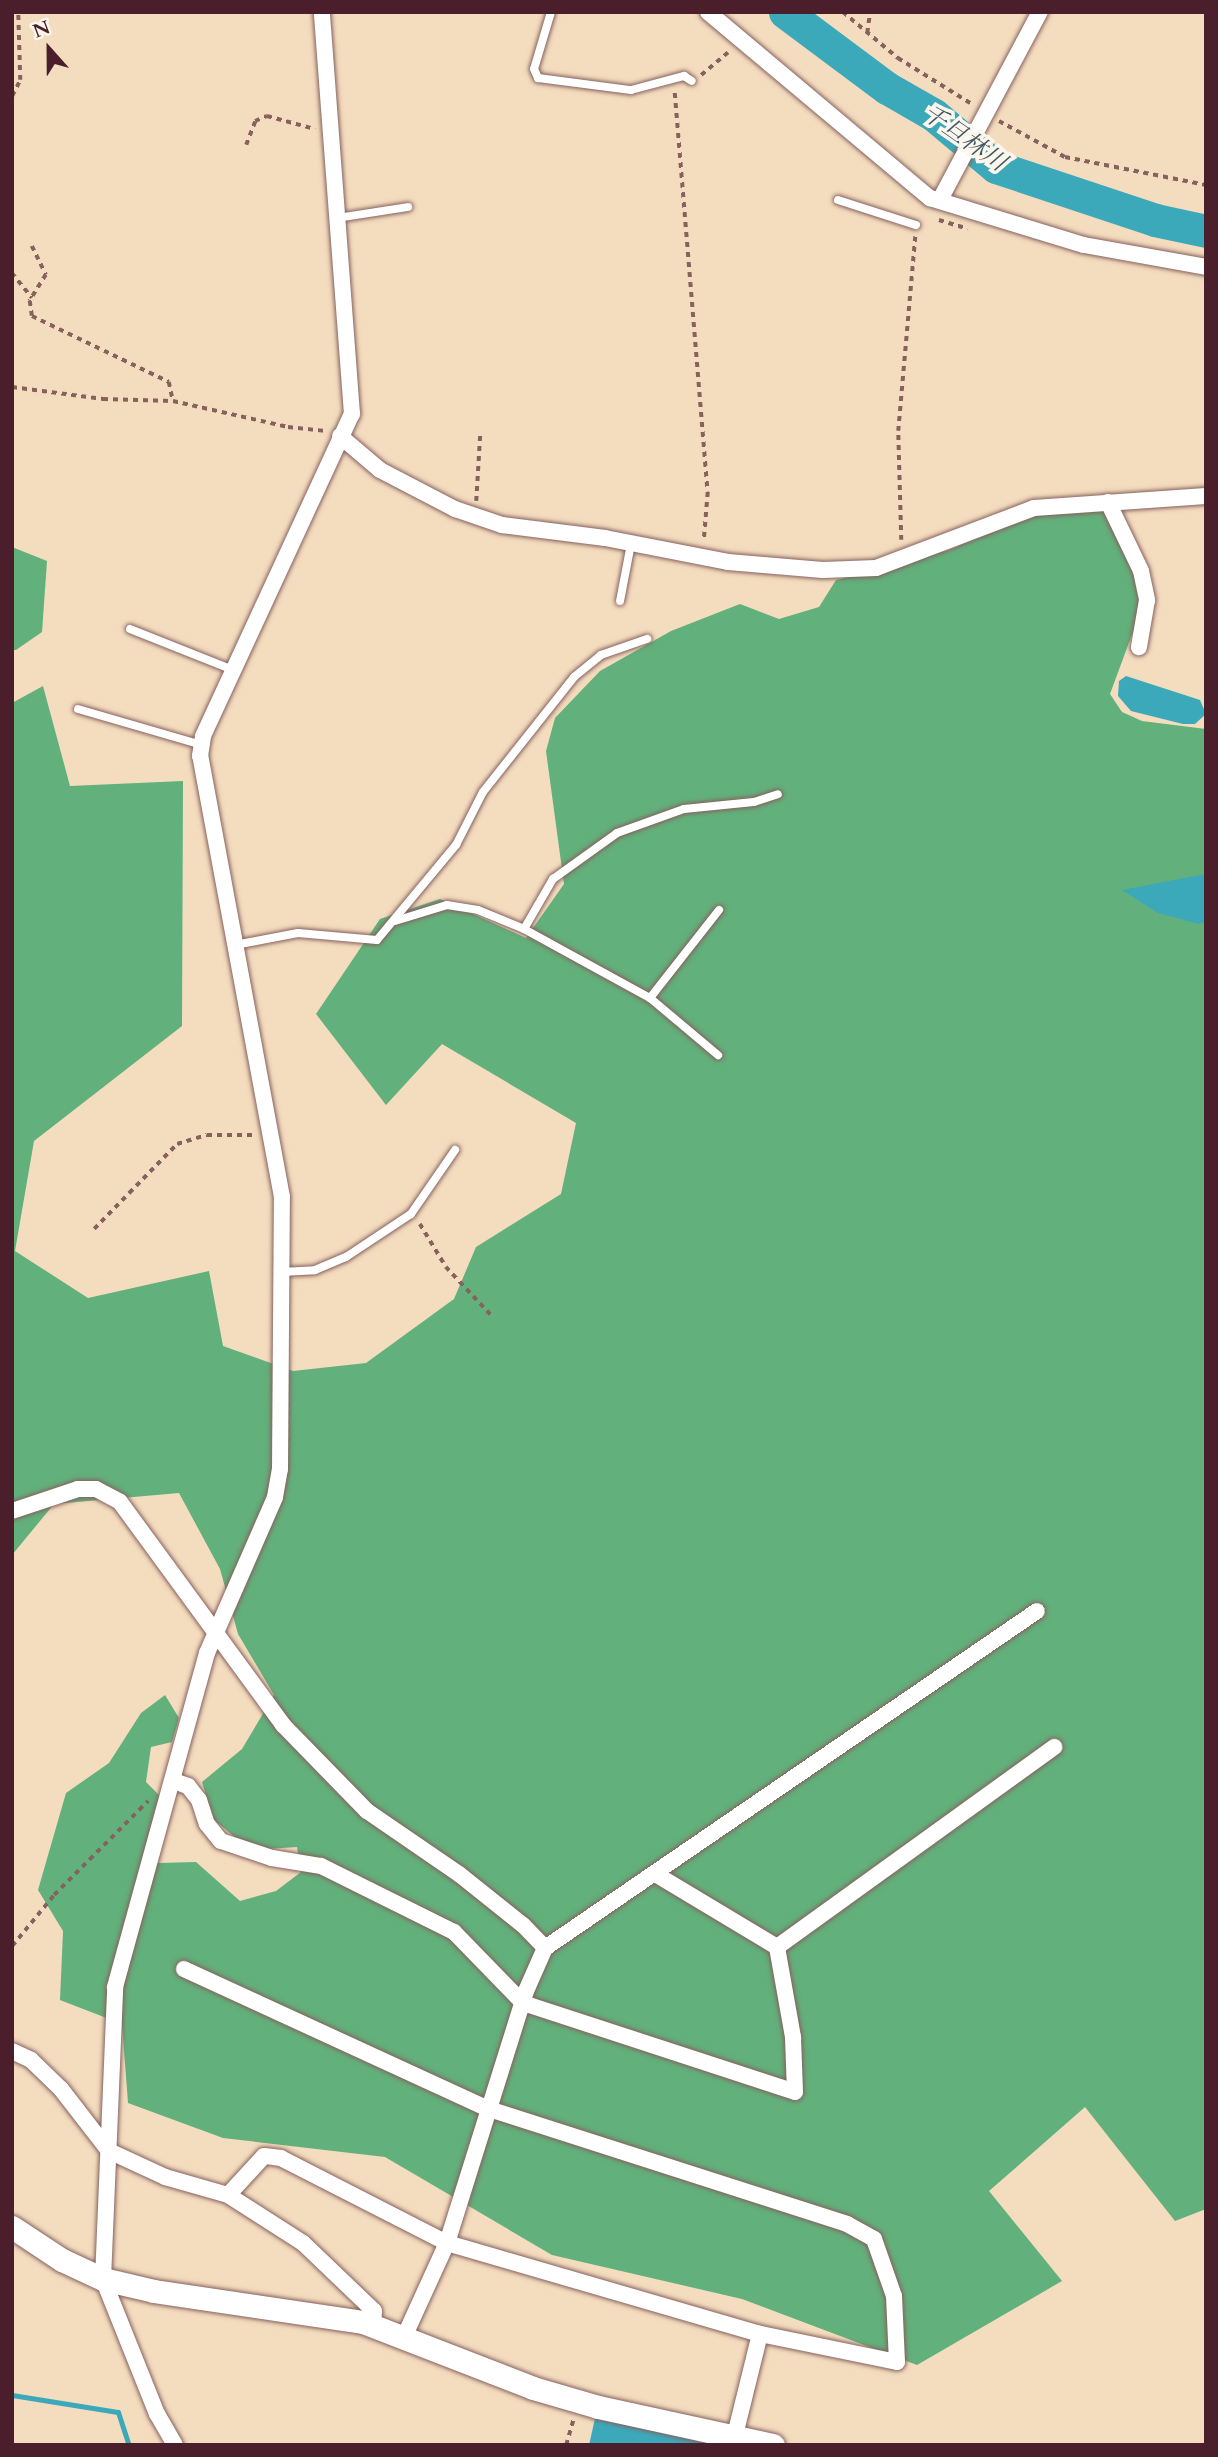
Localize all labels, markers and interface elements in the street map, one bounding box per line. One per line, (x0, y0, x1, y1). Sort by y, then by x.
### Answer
north arrow (14, 14, 84, 84)
text: N (29, 14, 54, 44)
water label: 千旦林川 (916, 99, 1012, 177)

